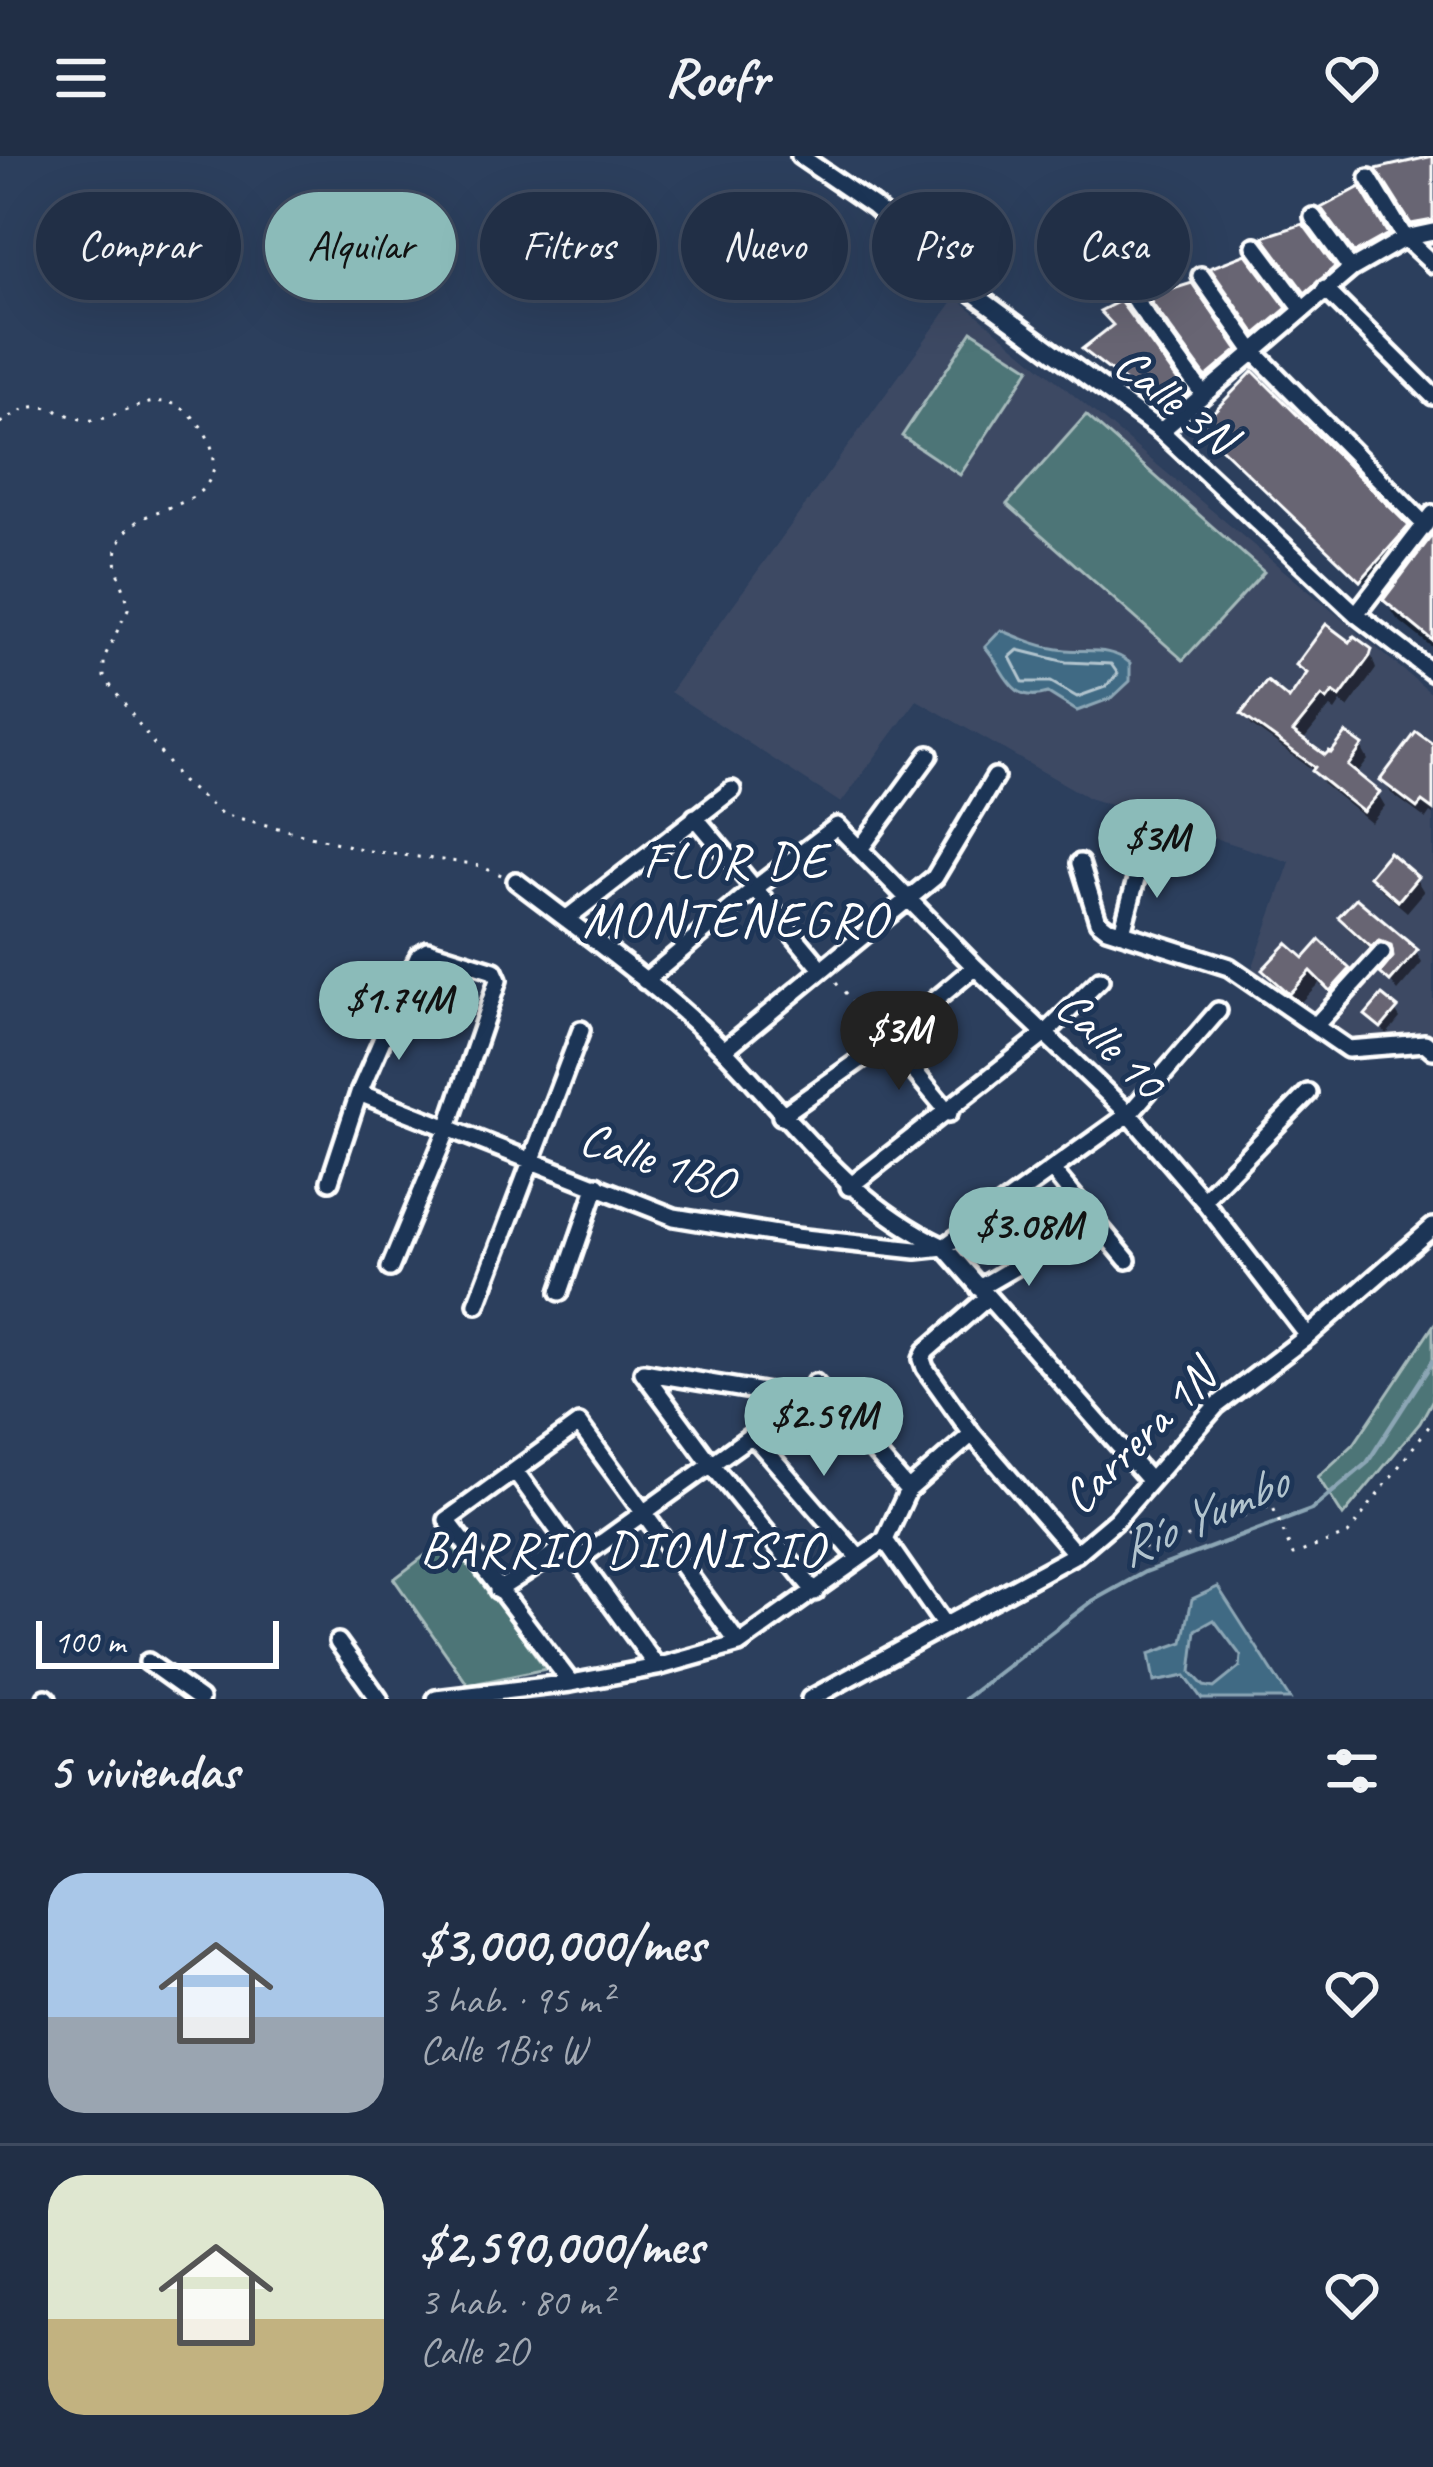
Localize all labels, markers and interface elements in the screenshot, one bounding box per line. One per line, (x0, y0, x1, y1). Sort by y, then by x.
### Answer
text: Roofr (665, 44, 768, 112)
icon: menu (48, 45, 114, 111)
icon: heart (1319, 45, 1385, 111)
chip: Comprar (36, 192, 241, 300)
chip: Alquilar (265, 192, 456, 300)
chip: Filtros (480, 192, 657, 300)
chip: Nuevo (681, 192, 848, 300)
chip: Piso (872, 192, 1013, 300)
chip: Casa (1037, 192, 1190, 300)
street label: Calle 3N (1103, 333, 1253, 471)
pin: $3M (1099, 799, 1215, 901)
text: $3M (1125, 813, 1189, 862)
district label: FLOR DE MONTENEGRO (583, 828, 892, 951)
pin: $1.74M (301, 961, 497, 1063)
text: $1.74M (346, 975, 452, 1024)
street label: Calle 10 (1044, 977, 1181, 1114)
pin: $3M (841, 991, 957, 1093)
text: $3M (867, 1005, 931, 1054)
street label: Calle 1BO (573, 1107, 746, 1214)
pin: $3.08M (931, 1187, 1127, 1289)
text: $3.08M (976, 1201, 1082, 1250)
street label: Carrera 1N (1049, 1343, 1232, 1526)
pin: $2.59M (726, 1377, 922, 1479)
text: $2.59M (771, 1391, 877, 1440)
water label: Río Yumbo (1108, 1447, 1302, 1580)
district label: BARRIO DIONISIO (420, 1517, 829, 1581)
scale bar (36, 1615, 279, 1668)
text: 100 m (54, 1621, 125, 1663)
icon: filters (1319, 1738, 1385, 1804)
text: 5 viviendas (48, 1739, 238, 1803)
text: $3,000,000/mes (420, 1912, 705, 1976)
icon: home (144, 1921, 288, 2065)
icon: heart (1319, 1960, 1385, 2026)
text: 3 hab. · 95 m² (420, 1976, 612, 2025)
text: Calle 1Bis W (420, 2025, 587, 2074)
text: $2,590,000/mes (420, 2214, 703, 2278)
icon: home (144, 2223, 288, 2367)
icon: heart (1319, 2262, 1385, 2328)
text: 3 hab. · 80 m² (420, 2278, 612, 2327)
text: Calle 2O (420, 2327, 528, 2376)

